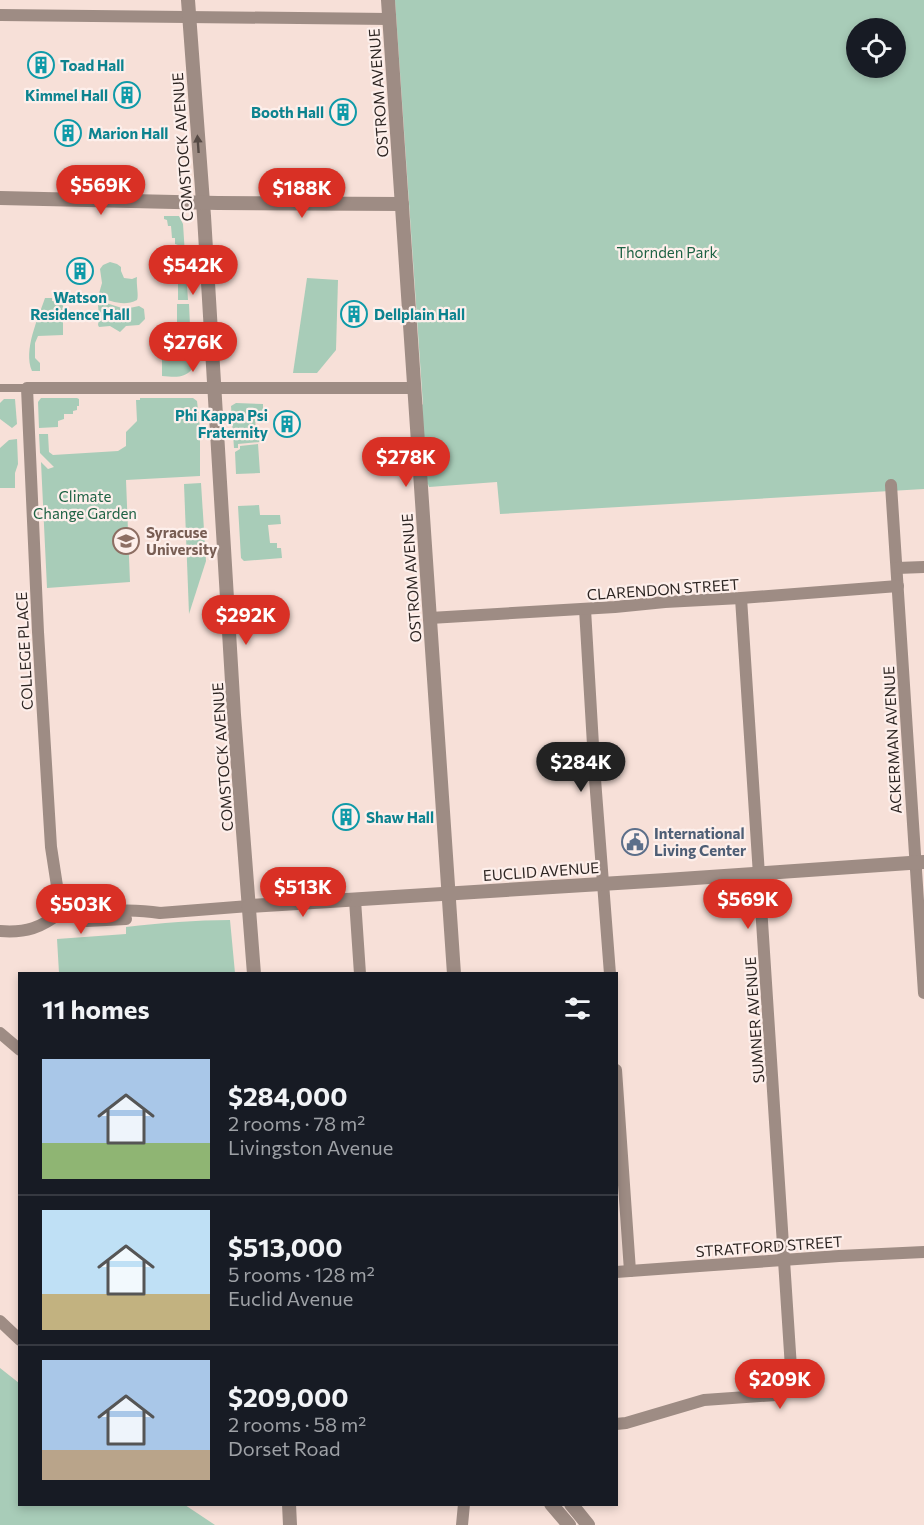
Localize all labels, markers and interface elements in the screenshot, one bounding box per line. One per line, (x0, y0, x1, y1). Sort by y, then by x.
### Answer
map controls (846, 18, 906, 78)
button: locate (846, 18, 906, 78)
street label: OSTROM AVENUE (365, 28, 391, 158)
building icon: Toad Hall (26, 50, 56, 80)
place label: Toad Hall (60, 56, 124, 74)
street label: COMSTOCK AVENUE (168, 72, 196, 222)
building icon: Kimmel Hall (112, 80, 142, 110)
place label: Kimmel Hall (25, 86, 108, 104)
building icon: Booth Hall (328, 97, 358, 127)
place label: Booth Hall (251, 103, 324, 121)
building icon: Marion Hall (53, 118, 83, 148)
place label: Marion Hall (88, 124, 168, 142)
one-way arrow (194, 134, 203, 153)
pin: $569K (59, 165, 143, 216)
pin: $188K (260, 168, 344, 219)
text: $569K (70, 172, 132, 196)
text: $188K (272, 175, 332, 199)
park label: Thornden Park (616, 243, 718, 261)
pin: $542K (151, 245, 235, 296)
text: $542K (163, 252, 223, 276)
building icon: Watson Residence Hall (65, 256, 95, 286)
place label: Watson Residence Hall (30, 288, 130, 323)
building icon: Dellplain Hall (339, 299, 369, 329)
place label: Dellplain Hall (374, 305, 465, 323)
pin: $276K (151, 322, 235, 373)
text: $276K (163, 329, 223, 353)
place label: Phi Kappa Psi Fraternity (175, 406, 269, 441)
building icon: Phi Kappa Psi Fraternity (272, 409, 302, 439)
pin: $278K (364, 437, 448, 488)
text: $278K (376, 444, 436, 468)
park label: Climate Change Garden (33, 487, 137, 522)
street label: OSTROM AVENUE (398, 513, 424, 643)
place label: Syracuse University (146, 523, 218, 558)
school or university icon: Syracuse University (111, 526, 141, 556)
street label: CLARENDON STREET (586, 575, 740, 603)
street label: COLLEGE PLACE (12, 591, 36, 711)
pin: $292K (204, 595, 288, 646)
text: $292K (216, 602, 276, 626)
street label: ACKERMAN AVENUE (879, 666, 905, 814)
street label: COMSTOCK AVENUE (208, 682, 236, 832)
pin: $284K (539, 742, 623, 793)
text: $284K (550, 749, 612, 773)
building icon: Shaw Hall (331, 802, 361, 832)
place label: Shaw Hall (366, 808, 434, 826)
place label: International Living Center (654, 824, 746, 859)
public building icon: International Living Center (620, 827, 650, 857)
street label: EUCLID AVENUE (482, 858, 600, 884)
pin: $513K (261, 867, 345, 918)
text: $513K (274, 874, 332, 898)
pin: $569K (706, 879, 790, 930)
pin: $503K (39, 884, 123, 935)
text: $569K (717, 886, 779, 910)
text: $503K (50, 891, 112, 915)
street label: SUMNER AVENUE (741, 956, 767, 1084)
icon: filters (561, 992, 594, 1025)
text: 11 homes (42, 993, 150, 1024)
text: $284,000 (228, 1080, 347, 1111)
icon: home (90, 1083, 162, 1155)
text: 2 rooms · 78 m² (228, 1111, 365, 1135)
text: Livingston Avenue (228, 1135, 393, 1159)
text: $513,000 (228, 1231, 343, 1262)
street label: STRATFORD STREET (695, 1232, 844, 1260)
icon: home (90, 1234, 162, 1306)
text: 5 rooms · 128 m² (228, 1262, 375, 1286)
text: Euclid Avenue (228, 1286, 353, 1310)
pin: $209K (738, 1359, 822, 1410)
text: $209K (749, 1366, 811, 1390)
text: $209,000 (228, 1381, 349, 1412)
icon: home (90, 1384, 162, 1456)
text: 2 rooms · 58 m² (228, 1412, 366, 1436)
text: Dorset Road (228, 1436, 341, 1460)

